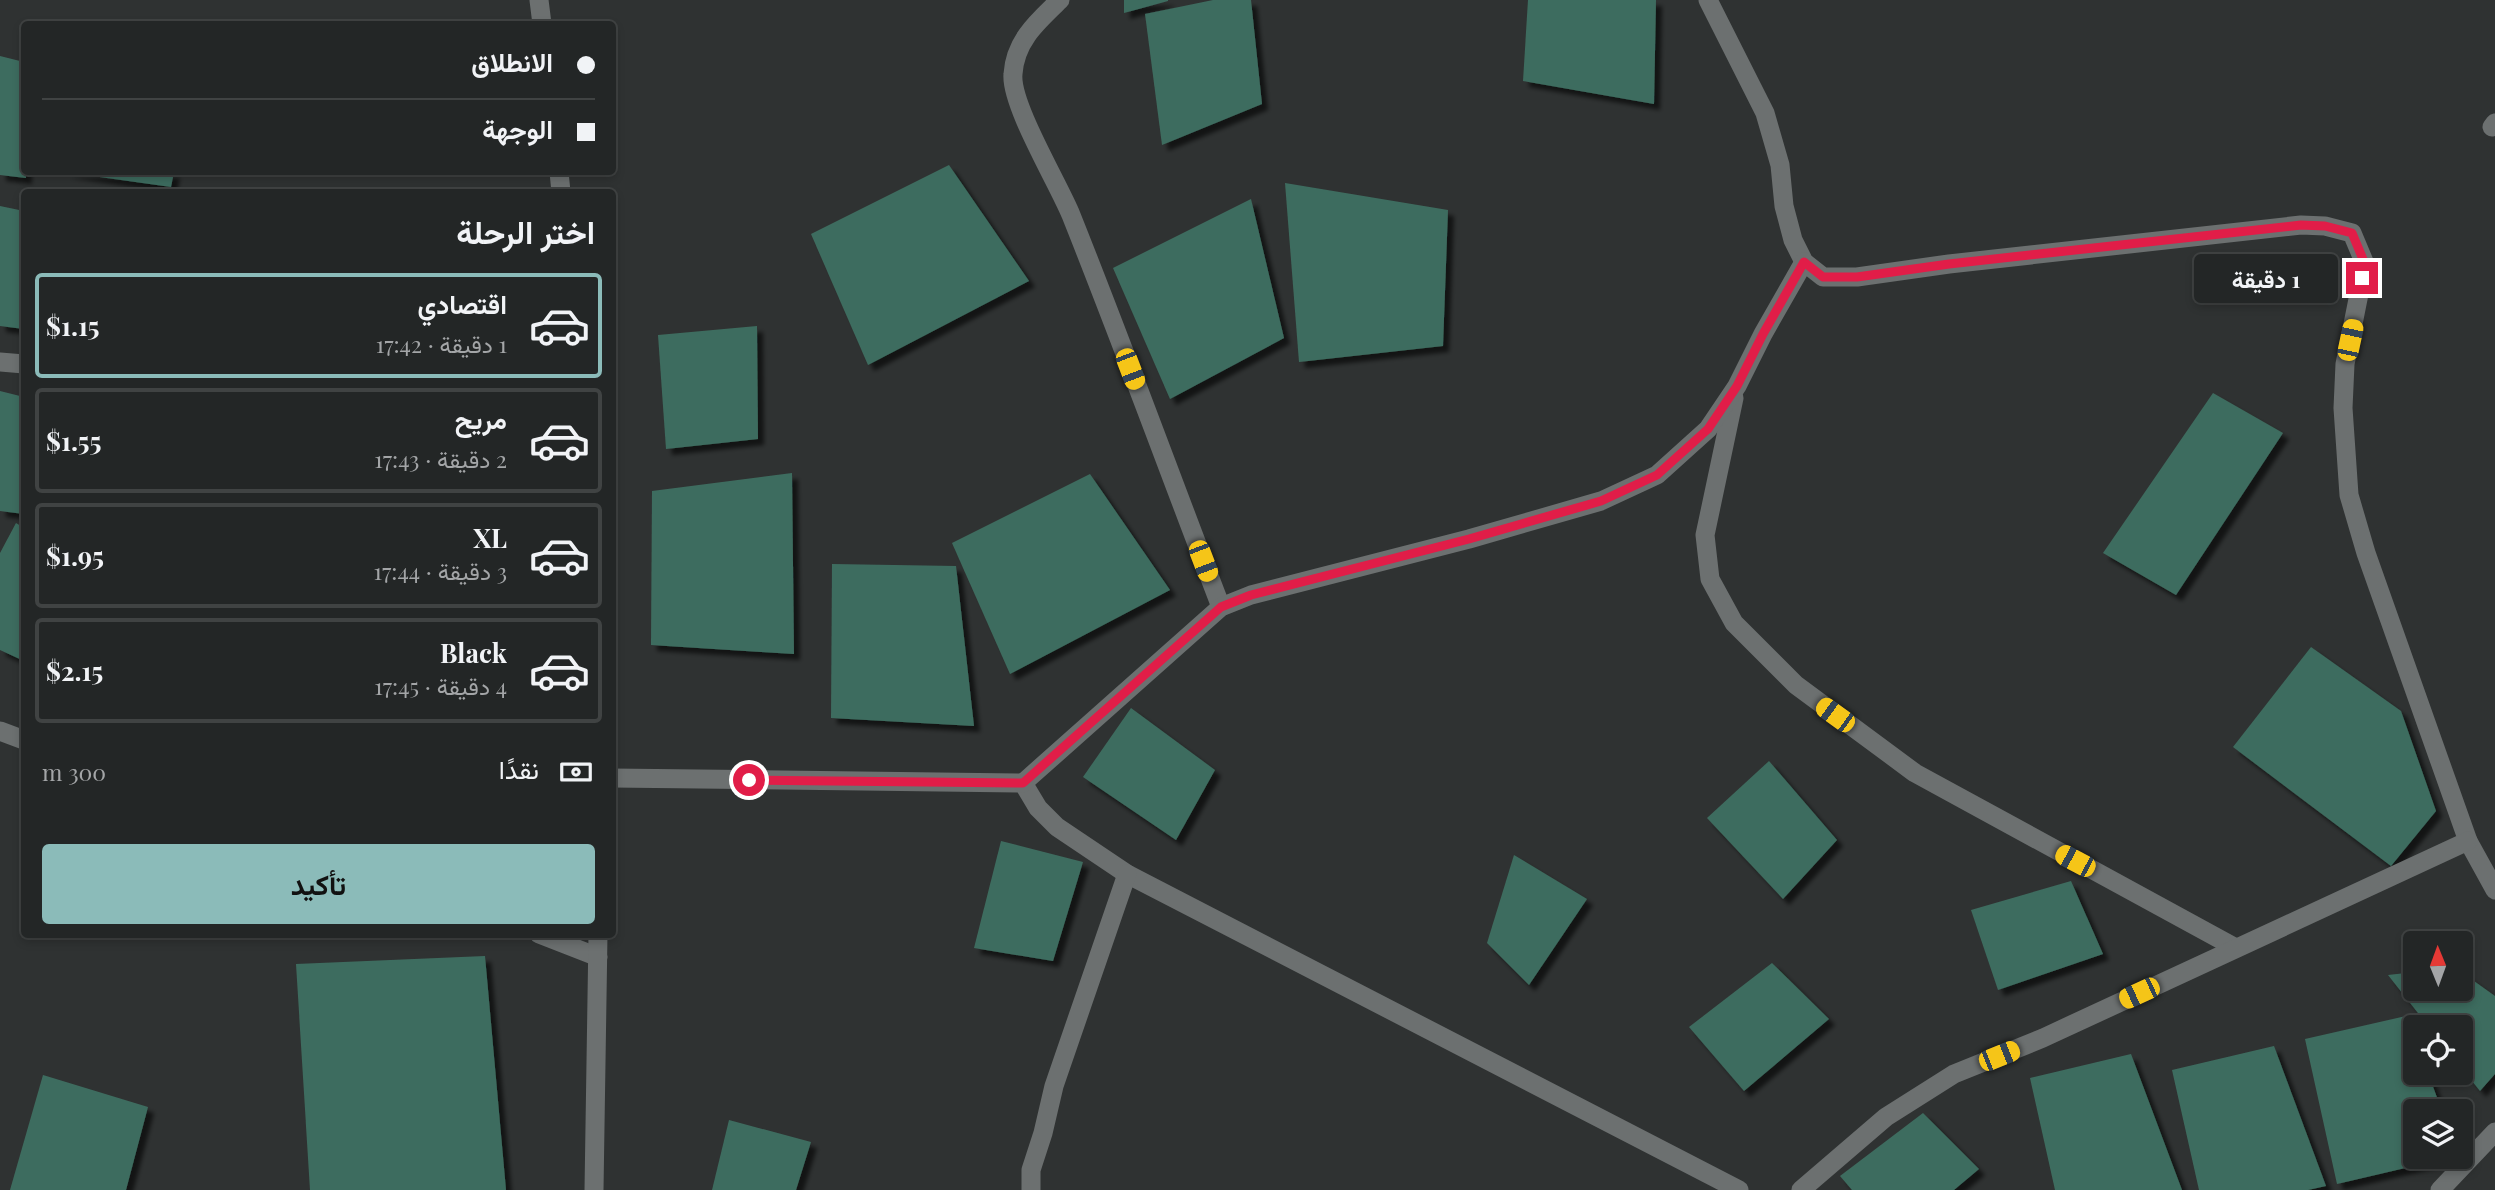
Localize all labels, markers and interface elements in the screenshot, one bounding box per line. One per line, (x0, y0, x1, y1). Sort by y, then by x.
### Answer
text: الانطلاق (471, 44, 553, 79)
text: الوجهة (482, 111, 553, 146)
text: اختر الرحلة (456, 209, 595, 252)
callout: 1 دقيقة (2194, 254, 2338, 302)
route end (2346, 262, 2378, 294)
text: 1 دقيقة (2232, 263, 2300, 294)
text: اقتصادي (418, 286, 507, 321)
icon: car (528, 294, 591, 357)
text: $1.15 (46, 308, 100, 343)
car (2336, 317, 2365, 363)
text: 1 دقيقة · 17:42 (376, 328, 507, 359)
car (1113, 346, 1148, 392)
text: مريح (455, 401, 507, 436)
icon: car (528, 409, 591, 472)
text: $1.55 (46, 423, 101, 458)
text: 2 دقيقة · 17:43 (374, 443, 507, 474)
text: XL (473, 520, 507, 555)
icon: car (528, 524, 591, 587)
text: $1.95 (46, 538, 104, 573)
car (1186, 538, 1221, 584)
text: 3 دقيقة · 17:44 (373, 555, 507, 586)
text: Black (440, 635, 507, 670)
icon: car (528, 639, 591, 702)
text: $2.15 (46, 653, 103, 688)
text: 4 دقيقة · 17:45 (374, 670, 507, 701)
car (1812, 694, 1859, 736)
text: نقدًا (499, 751, 539, 786)
icon: cash (557, 753, 595, 791)
text: 300 m (42, 756, 106, 787)
route start (733, 764, 765, 796)
car (2052, 842, 2099, 880)
button: تأكيد (42, 844, 595, 924)
north arrow (2403, 931, 2473, 1001)
map controls (2403, 931, 2473, 1169)
car (2116, 975, 2163, 1011)
button: locate (2403, 1015, 2473, 1085)
car (1976, 1038, 2023, 1074)
button: layers (2403, 1099, 2473, 1169)

